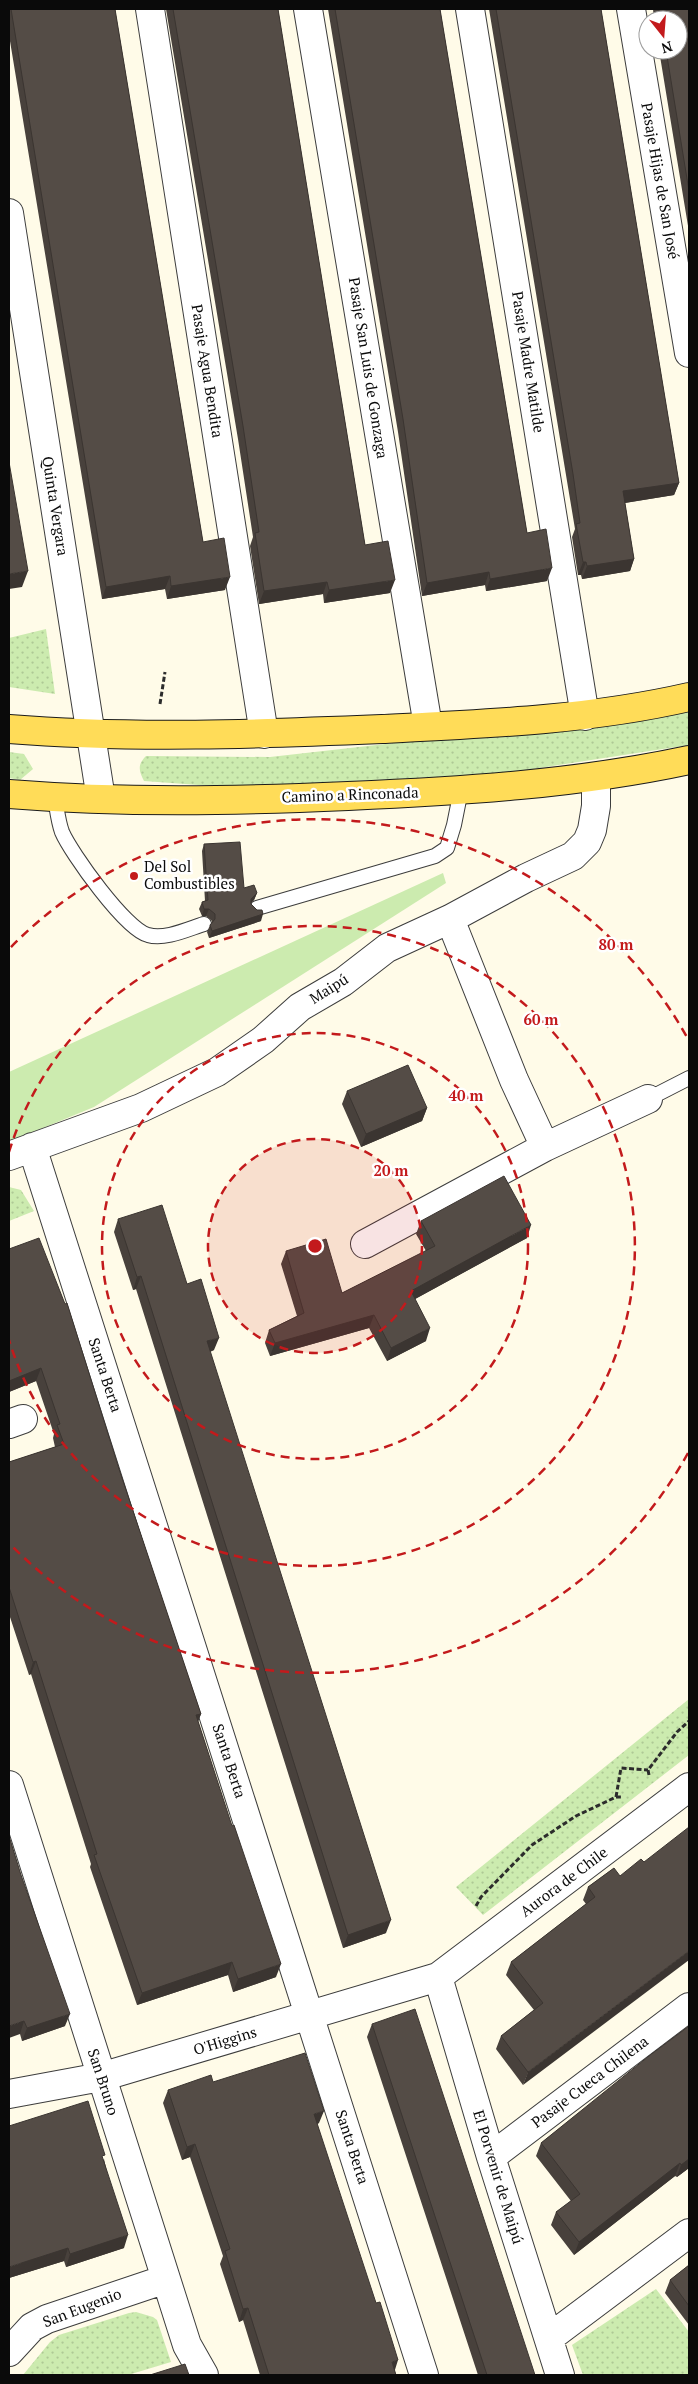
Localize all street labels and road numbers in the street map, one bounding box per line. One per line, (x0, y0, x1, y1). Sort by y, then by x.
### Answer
street label: Pasaje Hijas de San José (637, 101, 685, 261)
street label: Pasaje San Luis de Gonzaga (345, 276, 393, 460)
street label: Pasaje Madre Matilde (508, 290, 550, 434)
street label: Pasaje Agua Bendita (188, 303, 228, 439)
street label: Quinta Vergara (38, 455, 74, 557)
street label: Camino a Rinconada (281, 782, 419, 806)
street label: Maipú (305, 968, 352, 1008)
street label: Santa Berta (85, 1335, 127, 1415)
street label: Santa Berta (209, 1721, 251, 1801)
street label: Aurora de Chile (516, 1842, 611, 1921)
street label: O'Higgins (191, 2021, 259, 2059)
street label: Pasaje Cueca Chilena (527, 2030, 652, 2132)
street label: San Bruno (84, 2046, 124, 2118)
street label: Santa Berta (332, 2107, 374, 2187)
street label: El Porvenir de Maipú (469, 2107, 529, 2247)
street label: San Eugenio (39, 2283, 124, 2331)

